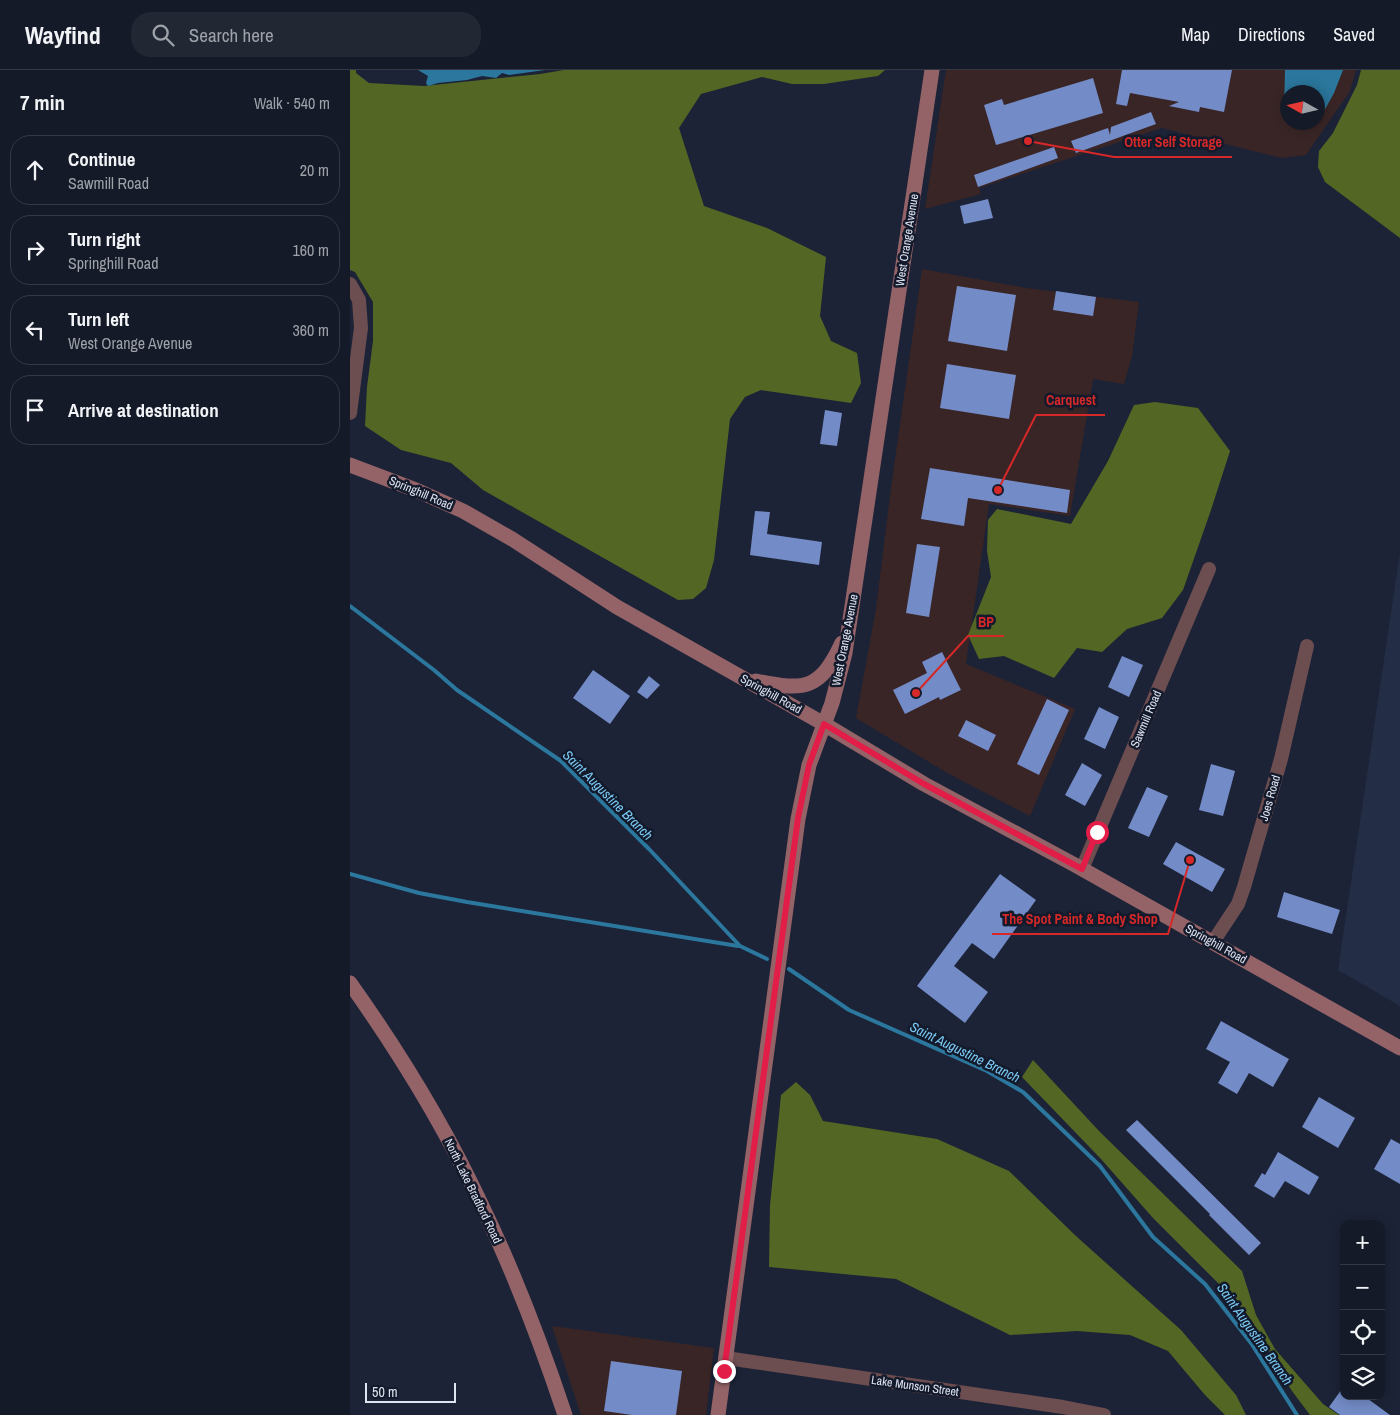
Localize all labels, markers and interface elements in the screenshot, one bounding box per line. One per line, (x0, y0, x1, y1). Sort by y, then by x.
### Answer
search box (131, 12, 481, 57)
text: Wayfind (25, 19, 101, 51)
icon: search (149, 21, 177, 49)
text: Search here (189, 22, 274, 48)
text: Map (1181, 22, 1210, 47)
text: Directions (1238, 22, 1305, 47)
text: Saved (1333, 22, 1375, 47)
north arrow (1280, 85, 1325, 130)
text: 7 min (20, 88, 65, 117)
text: Walk · 540 m (254, 92, 330, 114)
callout: Otter Self Storage (1114, 128, 1232, 157)
text: Otter Self Storage (1124, 133, 1222, 151)
text: Continue (68, 146, 136, 172)
icon: ahead (21, 156, 49, 184)
text: 20 m (300, 159, 329, 181)
text: Sawmill Road (68, 172, 149, 194)
street label: West Orange Avenue (892, 193, 922, 287)
text: Turn right (68, 226, 140, 252)
icon: right (21, 236, 49, 264)
text: 160 m (293, 239, 329, 261)
text: Springhill Road (68, 252, 158, 274)
text: Turn left (68, 306, 129, 332)
icon: left (21, 316, 49, 344)
text: 360 m (293, 319, 329, 341)
text: West Orange Avenue (68, 332, 192, 354)
callout: Carquest (1036, 386, 1105, 415)
text: Carquest (1046, 391, 1096, 409)
icon: arrive (21, 396, 49, 424)
text: Arrive at destination (68, 397, 219, 423)
street label: Springhill Road (387, 472, 455, 514)
street label: West Orange Avenue (828, 593, 862, 687)
callout: BP (968, 607, 1004, 636)
text: BP (978, 613, 994, 631)
street label: Springhill Road (737, 671, 805, 717)
street label: Sawmill Road (1127, 688, 1165, 750)
water label: Saint Augustine Branch (559, 746, 657, 844)
street label: Joes Road (1256, 773, 1284, 823)
route start (1086, 821, 1109, 844)
callout: The Spot Paint & Body Shop (992, 905, 1168, 934)
text: The Spot Paint & Body Shop (1002, 910, 1158, 928)
street label: Springhill Road (1182, 921, 1250, 967)
water label: Saint Augustine Branch (907, 1017, 1023, 1087)
street label: North Lake Bradford Road (441, 1136, 505, 1246)
map controls (1340, 1220, 1385, 1400)
button: + (1340, 1220, 1385, 1265)
button: − (1340, 1265, 1385, 1310)
water label: Saint Augustine Branch (1213, 1279, 1297, 1389)
button: locate (1340, 1310, 1385, 1355)
button: layers (1340, 1355, 1385, 1400)
route end (713, 1360, 736, 1383)
street label: Lake Munson Street (870, 1372, 960, 1400)
scale bar (365, 1380, 456, 1403)
text: 50 m (372, 1383, 398, 1401)

